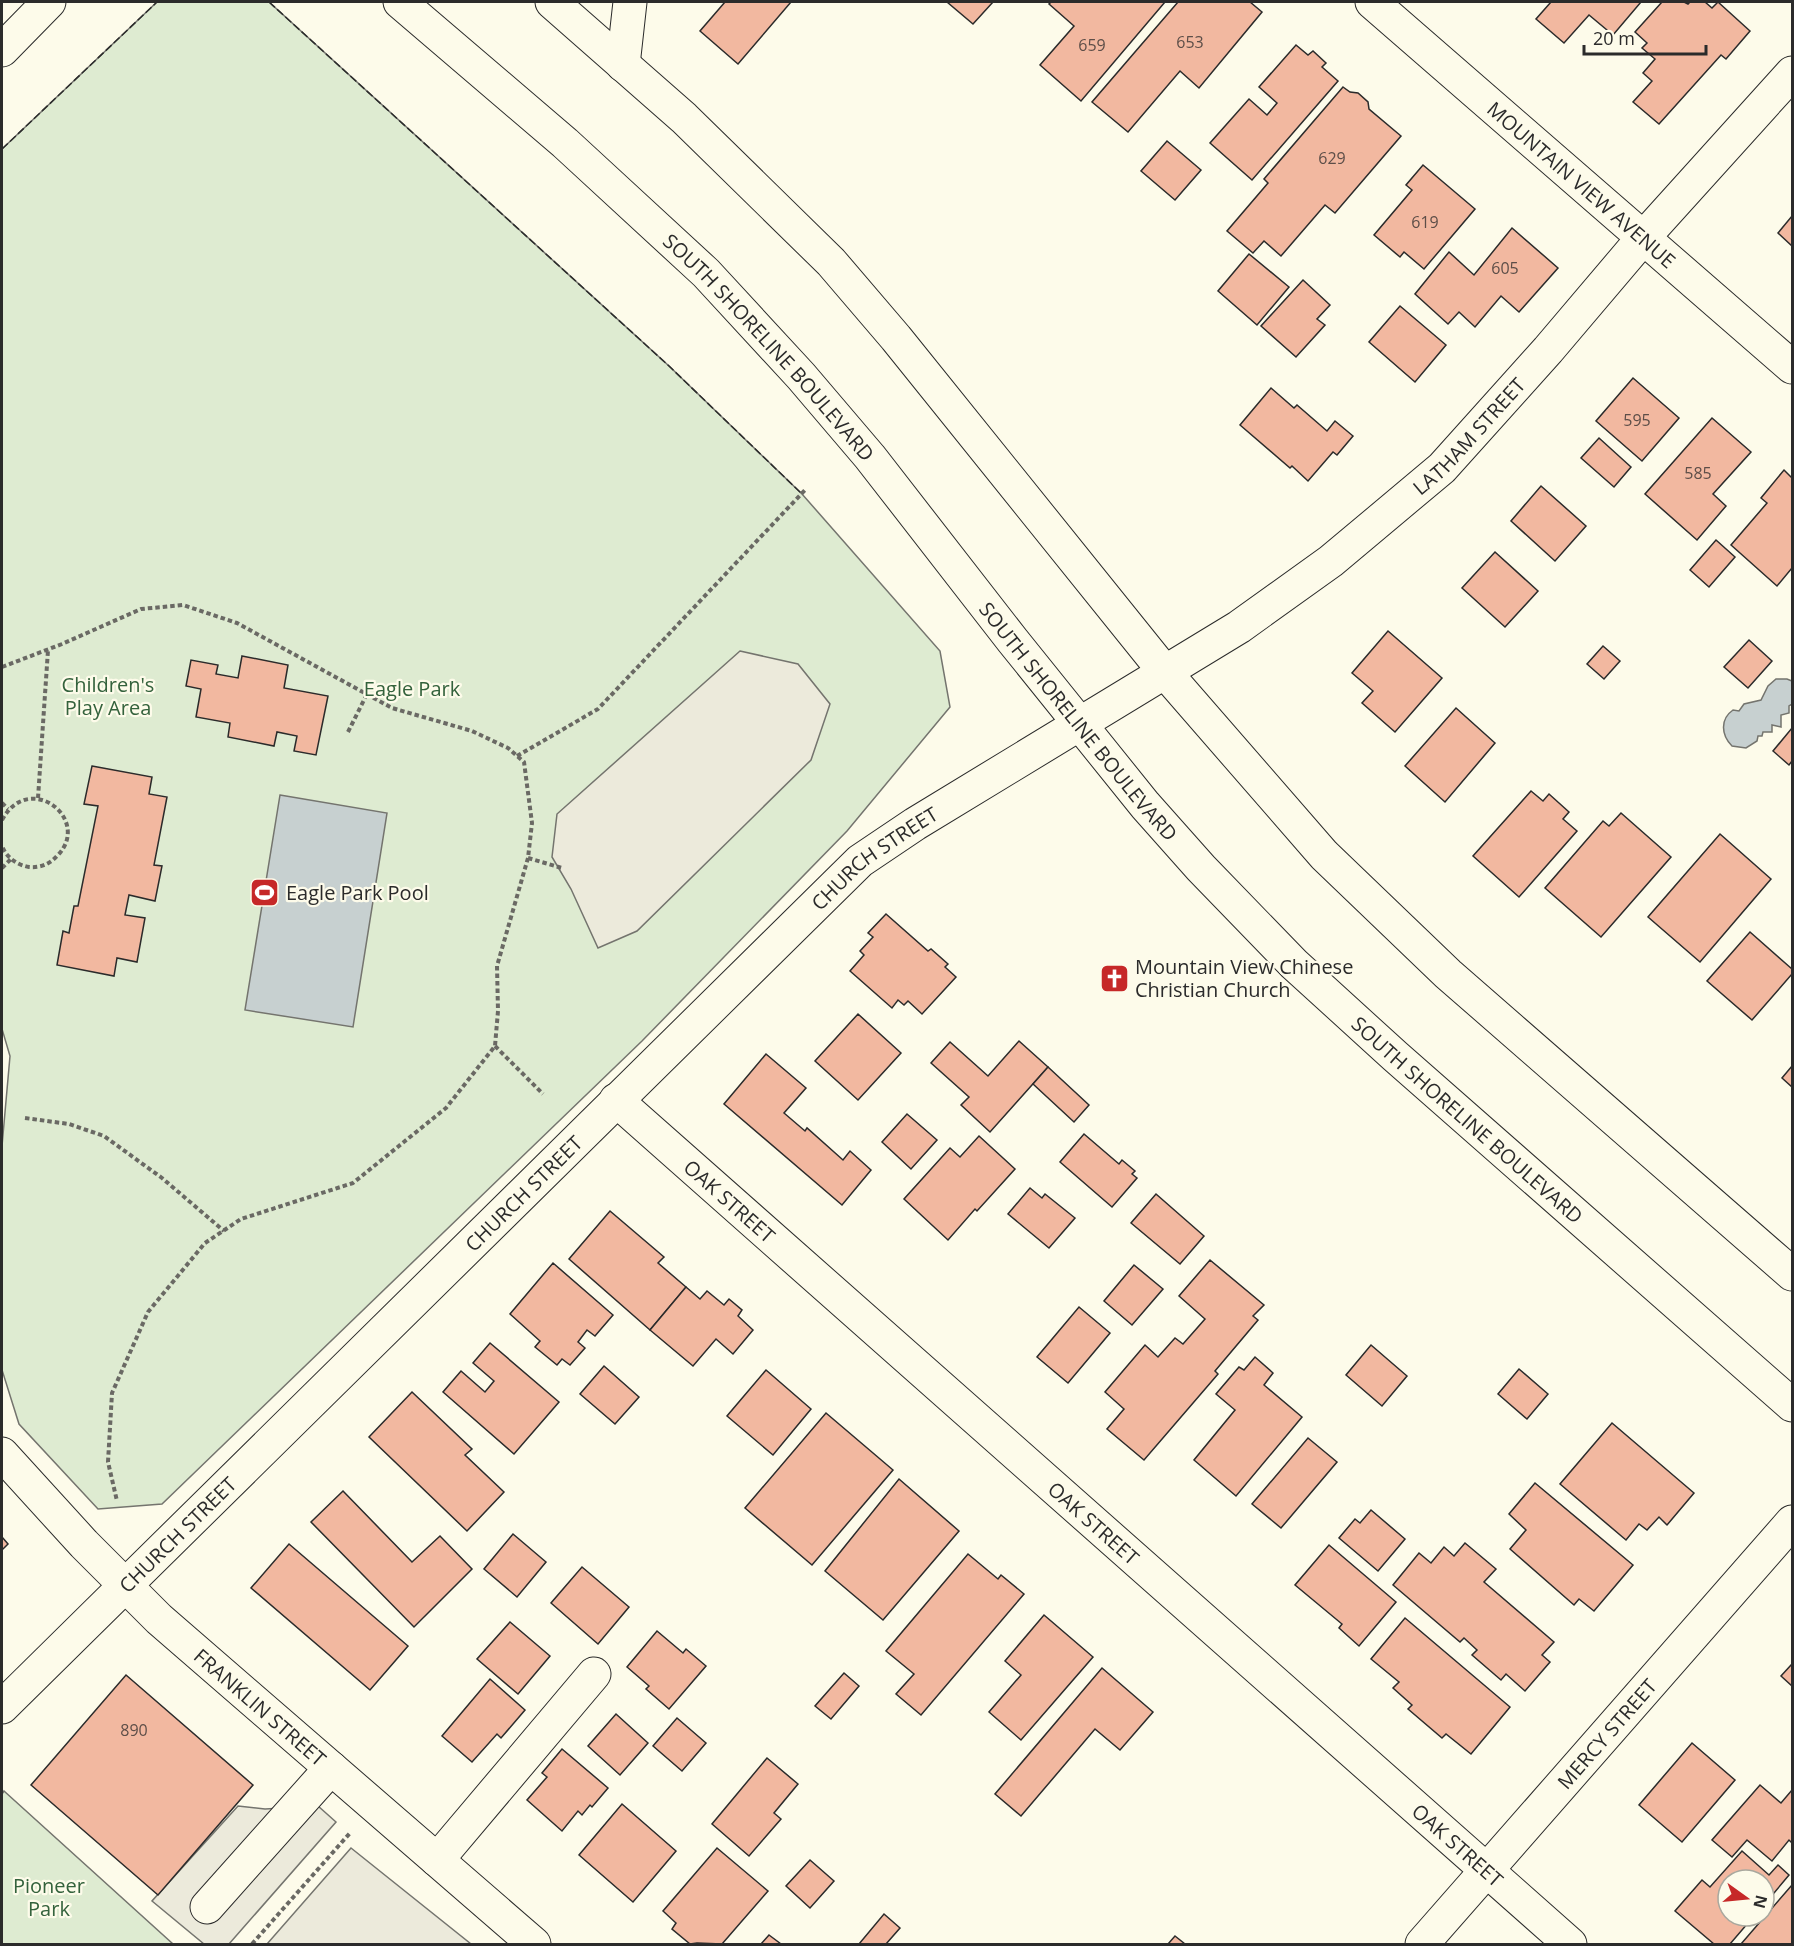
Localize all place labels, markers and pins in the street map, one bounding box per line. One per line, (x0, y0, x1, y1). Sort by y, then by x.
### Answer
sports icon: Eagle Park Pool (249, 876, 281, 908)
place label: Eagle Park Pool (286, 879, 429, 906)
place label: Mountain View Chinese Christian Church (1135, 953, 1353, 1003)
church icon: Mountain View Chinese Christian Church (1098, 962, 1130, 994)

